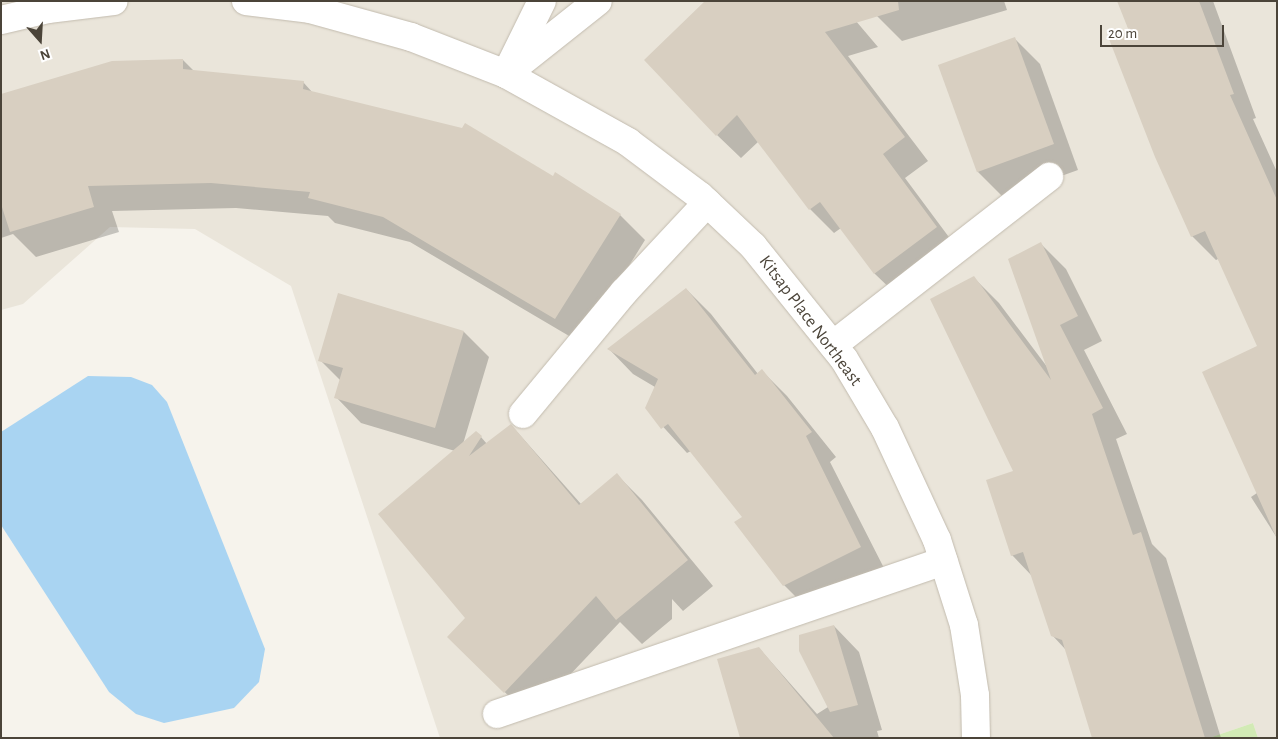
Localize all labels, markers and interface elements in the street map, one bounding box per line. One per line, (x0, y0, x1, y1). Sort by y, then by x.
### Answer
north arrow (15, 15, 65, 65)
scale bar (1103, 15, 1227, 47)
text: 20 m (1108, 26, 1137, 41)
text: N (38, 46, 52, 62)
street label: Kitsap Place Northeast (754, 251, 866, 391)

